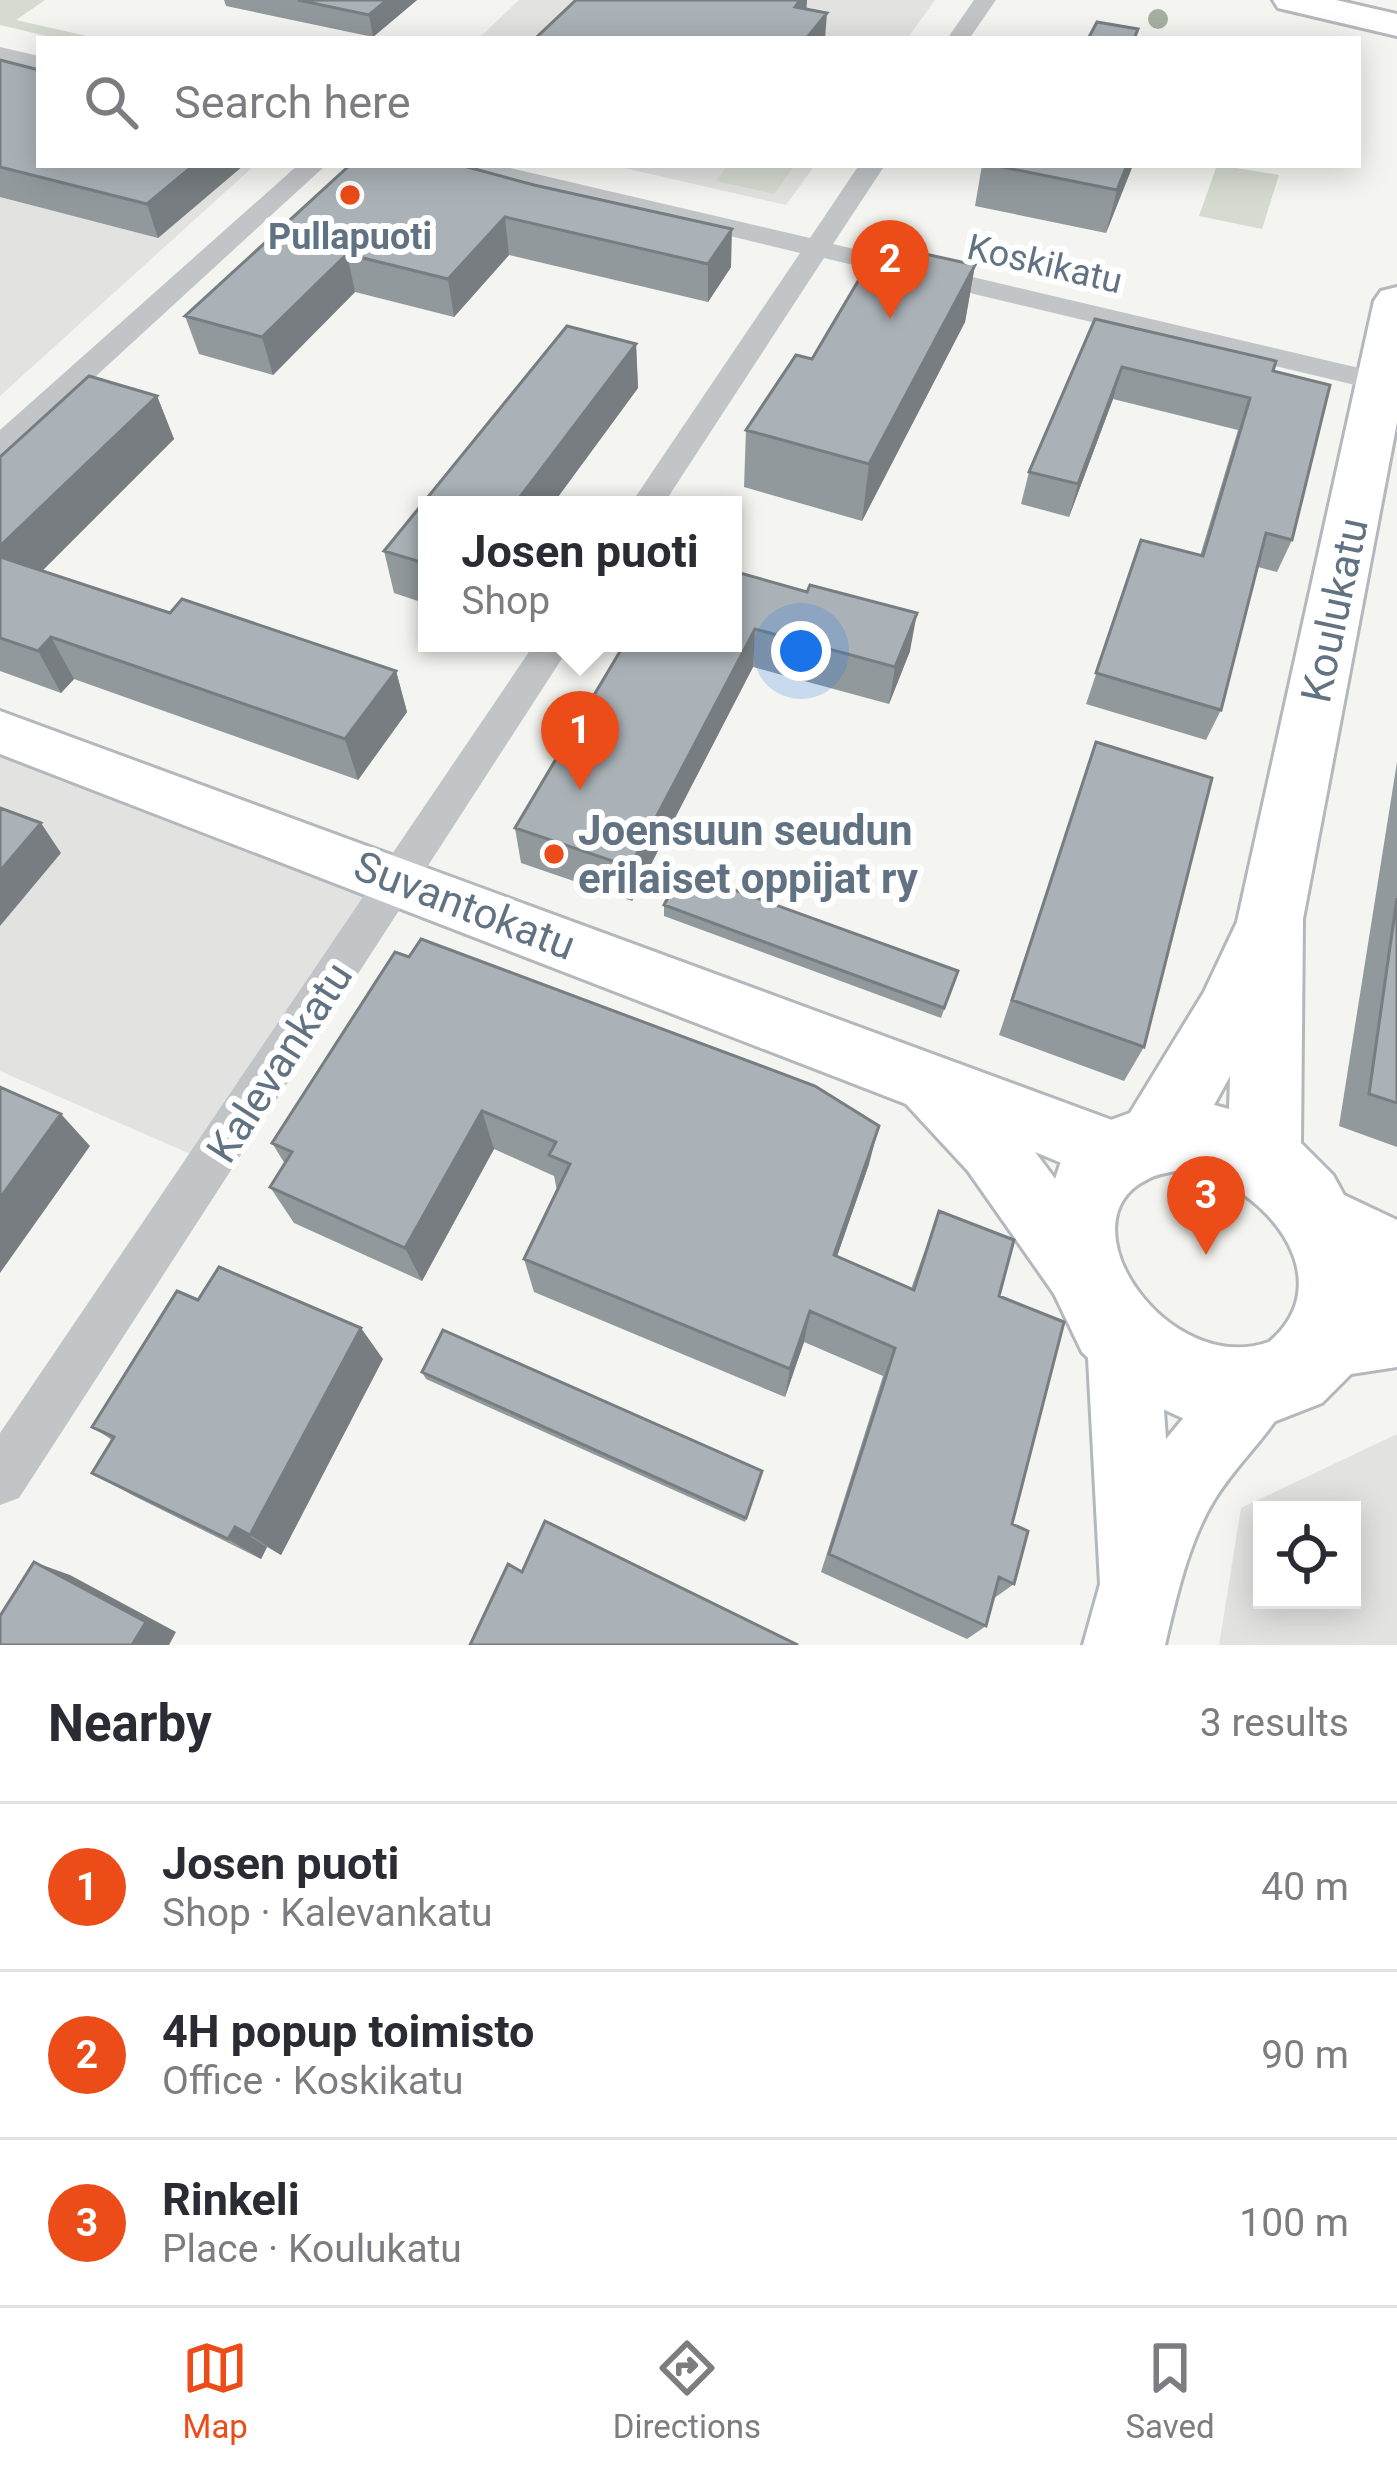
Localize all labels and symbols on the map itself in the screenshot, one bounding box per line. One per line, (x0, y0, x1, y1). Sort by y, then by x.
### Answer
marker: Pullapuoti (337, 182, 363, 208)
place label: Pullapuoti (268, 216, 432, 258)
pin: 2 (851, 220, 929, 319)
street label: Koskikatu (963, 226, 1126, 302)
street label: Koulukatu (1291, 513, 1378, 707)
your location (771, 621, 831, 681)
pin: 1 (541, 691, 619, 790)
place label: Joensuun seudun erilaiset oppijat ry (578, 806, 919, 903)
street label: Suvantokatu (348, 841, 582, 970)
marker: Joensuun seudun erilaiset oppijat ry (541, 841, 567, 867)
street label: Kalevankatu (197, 953, 362, 1171)
pin: 3 (1167, 1156, 1245, 1255)

